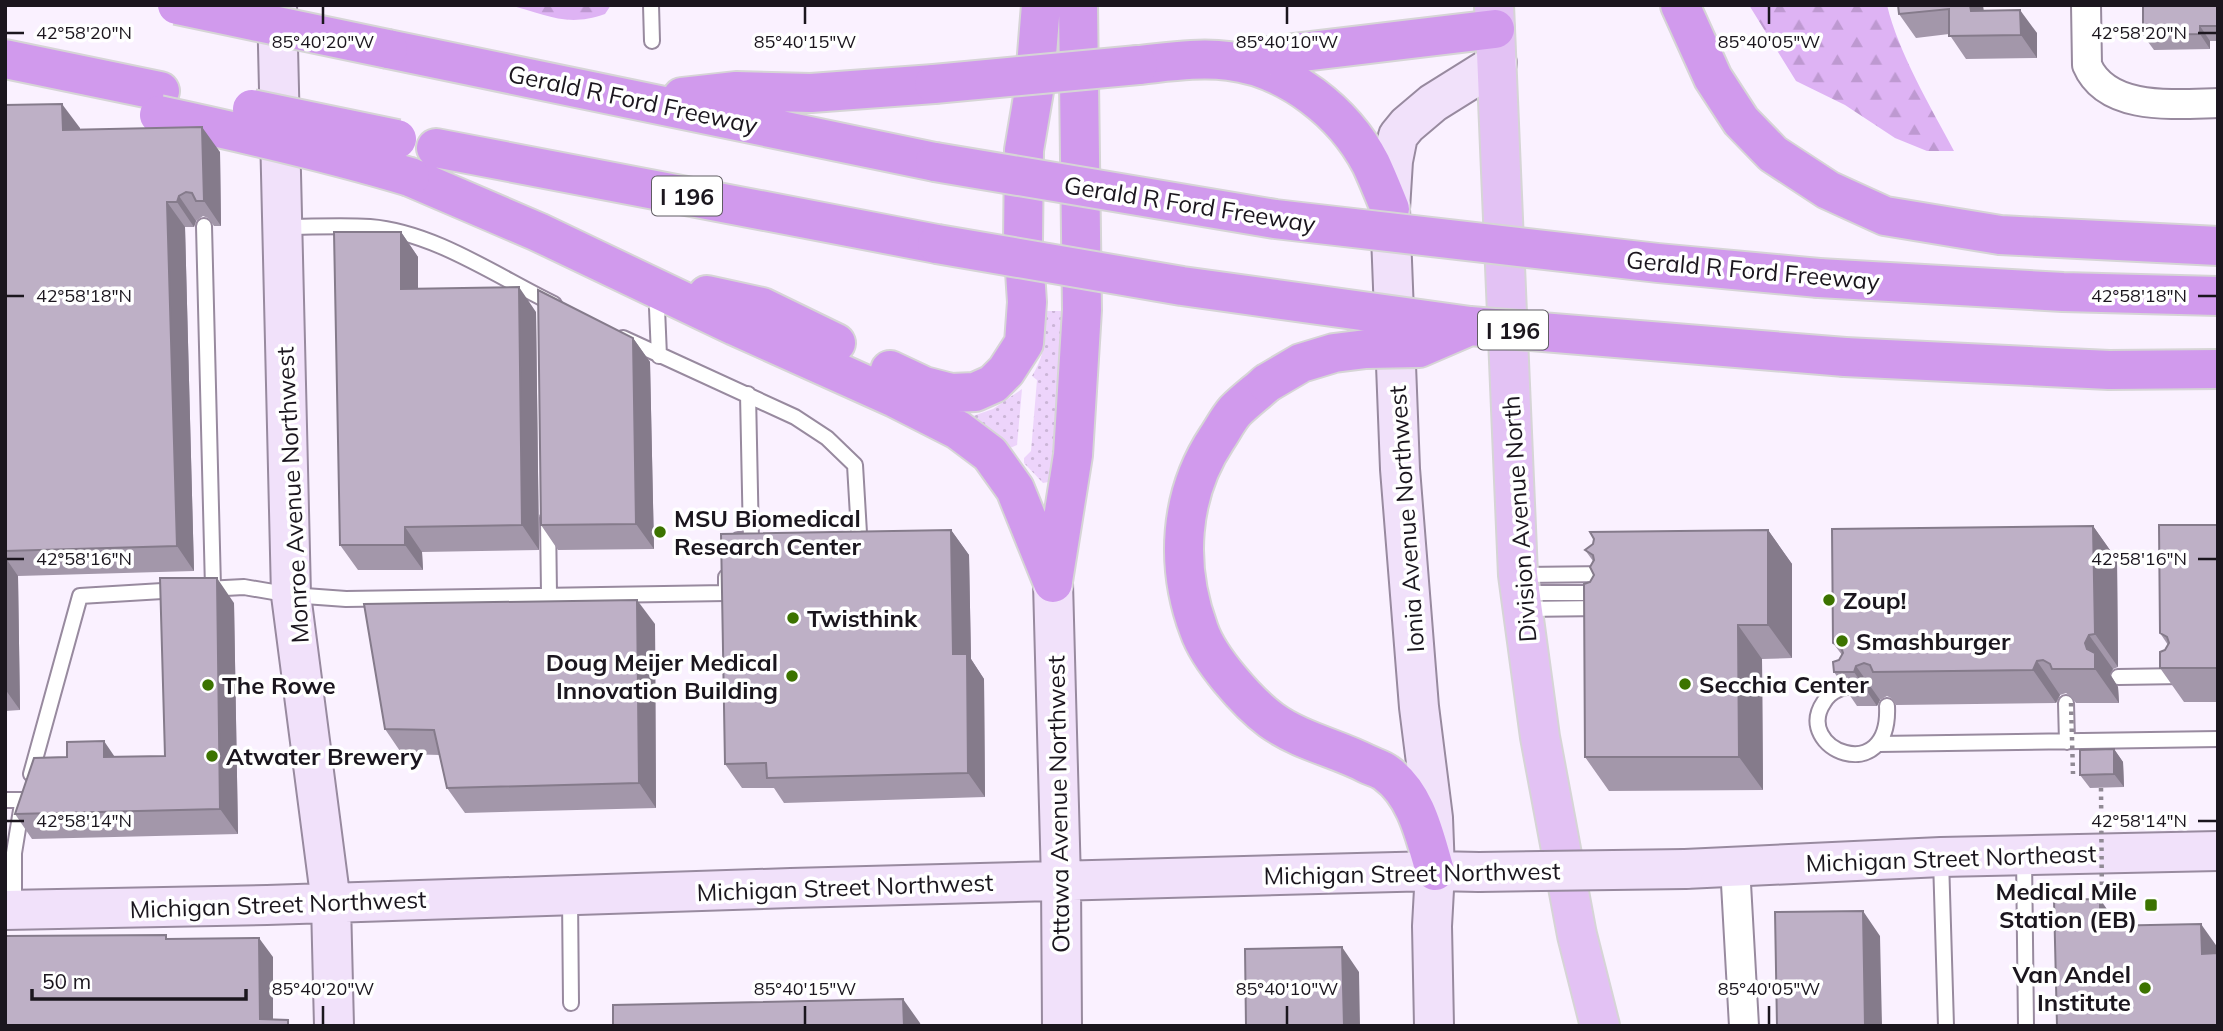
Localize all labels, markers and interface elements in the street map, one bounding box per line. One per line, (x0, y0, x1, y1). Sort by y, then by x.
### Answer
text: 42°58'20"N (36, 21, 132, 44)
text: 42°58'20"N (2091, 21, 2187, 44)
text: 85°40'20"W (272, 30, 374, 53)
text: 85°40'15"W (754, 30, 856, 53)
text: 85°40'10"W (1236, 30, 1338, 53)
text: 85°40'05"W (1718, 30, 1820, 53)
street label: Gerald R Ford Freeway (506, 58, 761, 140)
street label: Gerald R Ford Freeway (1062, 169, 1318, 239)
road number: I 196 (652, 176, 722, 216)
street label: Gerald R Ford Freeway (1625, 244, 1881, 296)
text: 42°58'18"N (36, 284, 132, 307)
text: 42°58'18"N (2091, 284, 2187, 307)
road number: I 196 (1478, 310, 1548, 350)
street label: Monroe Avenue Northwest (269, 346, 315, 644)
street label: Ionia Avenue Northwest (1382, 385, 1430, 653)
street label: Division Avenue North (1495, 395, 1543, 643)
place label: MSU Biomedical Research Center (674, 503, 861, 561)
marker: MSU Biomedical Research Center (652, 524, 668, 540)
text: 42°58'16"N (36, 547, 132, 570)
text: 42°58'16"N (2091, 547, 2187, 570)
place label: Zoup! (1843, 585, 1907, 615)
marker: Zoup! (1821, 592, 1837, 608)
place label: Twisthink (807, 603, 918, 633)
marker: Twisthink (785, 610, 801, 626)
place label: Smashburger (1856, 626, 2011, 656)
marker: Smashburger (1834, 633, 1850, 649)
place label: Doug Meijer Medical Innovation Building (546, 647, 778, 705)
street label: Ottawa Avenue Northwest (1040, 655, 1076, 953)
marker: Doug Meijer Medical Innovation Building (784, 668, 800, 684)
place label: Secchia Center (1699, 669, 1869, 699)
place label: The Rowe (222, 670, 336, 700)
marker: Secchia Center (1677, 676, 1693, 692)
marker: The Rowe (200, 677, 216, 693)
place label: Atwater Brewery (226, 741, 424, 771)
marker: Atwater Brewery (204, 748, 220, 764)
text: 42°58'14"N (36, 809, 132, 832)
text: 42°58'14"N (2091, 809, 2187, 832)
street label: Michigan Street Northeast (1805, 838, 2097, 878)
street label: Michigan Street Northwest (1263, 855, 1561, 891)
street label: Michigan Street Northwest (696, 867, 994, 907)
place label: Medical Mile Station (EB) (1996, 876, 2137, 934)
street label: Michigan Street Northwest (129, 884, 427, 924)
marker: Medical Mile Station (EB) (2143, 897, 2159, 913)
scale bar (32, 958, 245, 1002)
place label: Van Andel Institute (2011, 959, 2131, 1017)
text: 50 m (42, 968, 91, 994)
text: 85°40'20"W (272, 977, 374, 1000)
text: 85°40'15"W (754, 977, 856, 1000)
text: 85°40'10"W (1236, 977, 1338, 1000)
text: 85°40'05"W (1718, 977, 1820, 1000)
marker: Van Andel Institute (2137, 980, 2153, 996)

